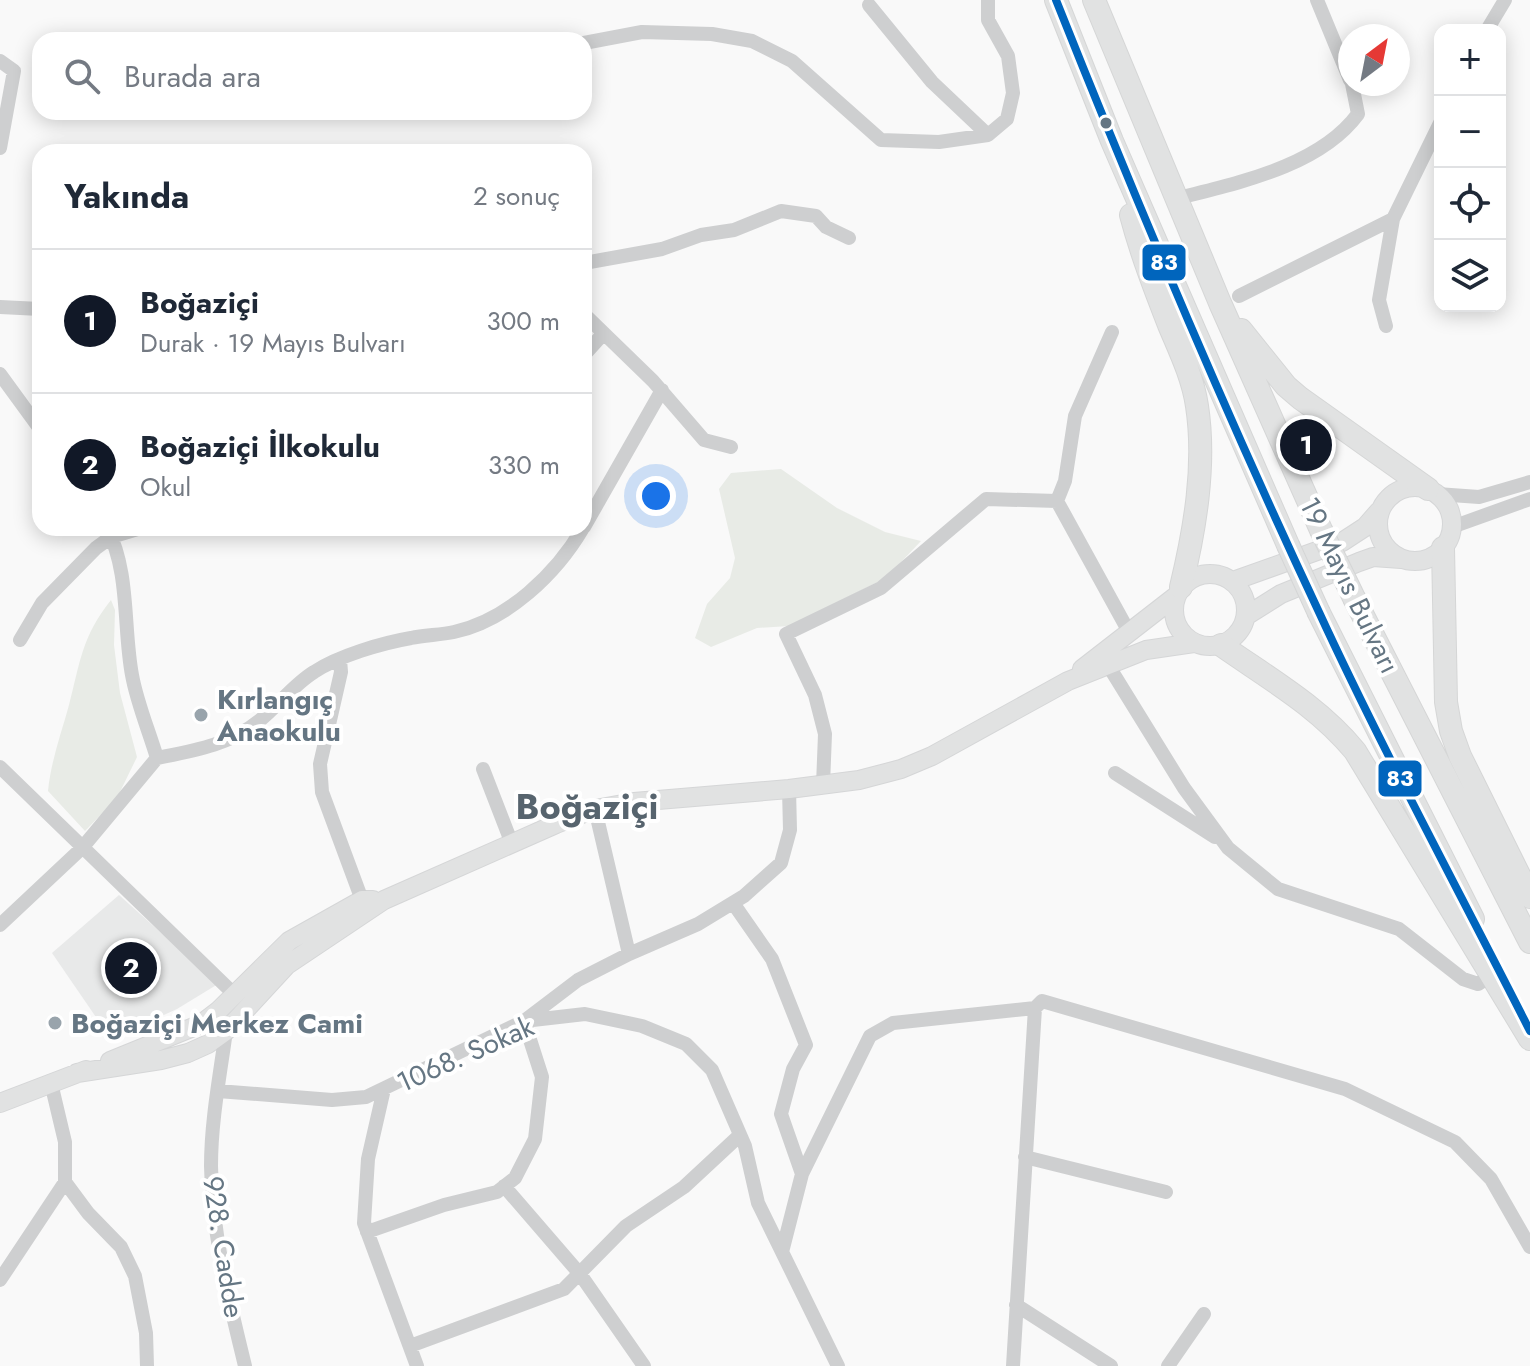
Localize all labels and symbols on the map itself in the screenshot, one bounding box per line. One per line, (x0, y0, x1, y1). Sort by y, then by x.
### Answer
north arrow (1338, 24, 1410, 96)
unlabelled marker (1098, 115, 1114, 131)
line badge: 83 (1141, 243, 1187, 282)
text: 83 (1150, 246, 1178, 278)
pin: 1 (1280, 415, 1332, 475)
your location (636, 476, 676, 516)
street label: 19 Mayıs Bulvarı (1289, 490, 1410, 680)
place label: Kırlangıç Anaokulu (216, 679, 341, 752)
marker: Kırlangıç Anaokulu (192, 706, 210, 724)
line badge: 83 (1377, 759, 1423, 798)
text: 83 (1386, 762, 1414, 794)
district label: Boğaziçi (516, 780, 658, 832)
pin: 2 (105, 938, 157, 998)
place label: Boğaziçi Merkez Cami (71, 1003, 363, 1044)
street label: 1068. Sokak (390, 1006, 541, 1103)
marker: Boğaziçi Merkez Cami (46, 1014, 64, 1032)
street label: 928. Cadde (192, 1173, 255, 1321)

